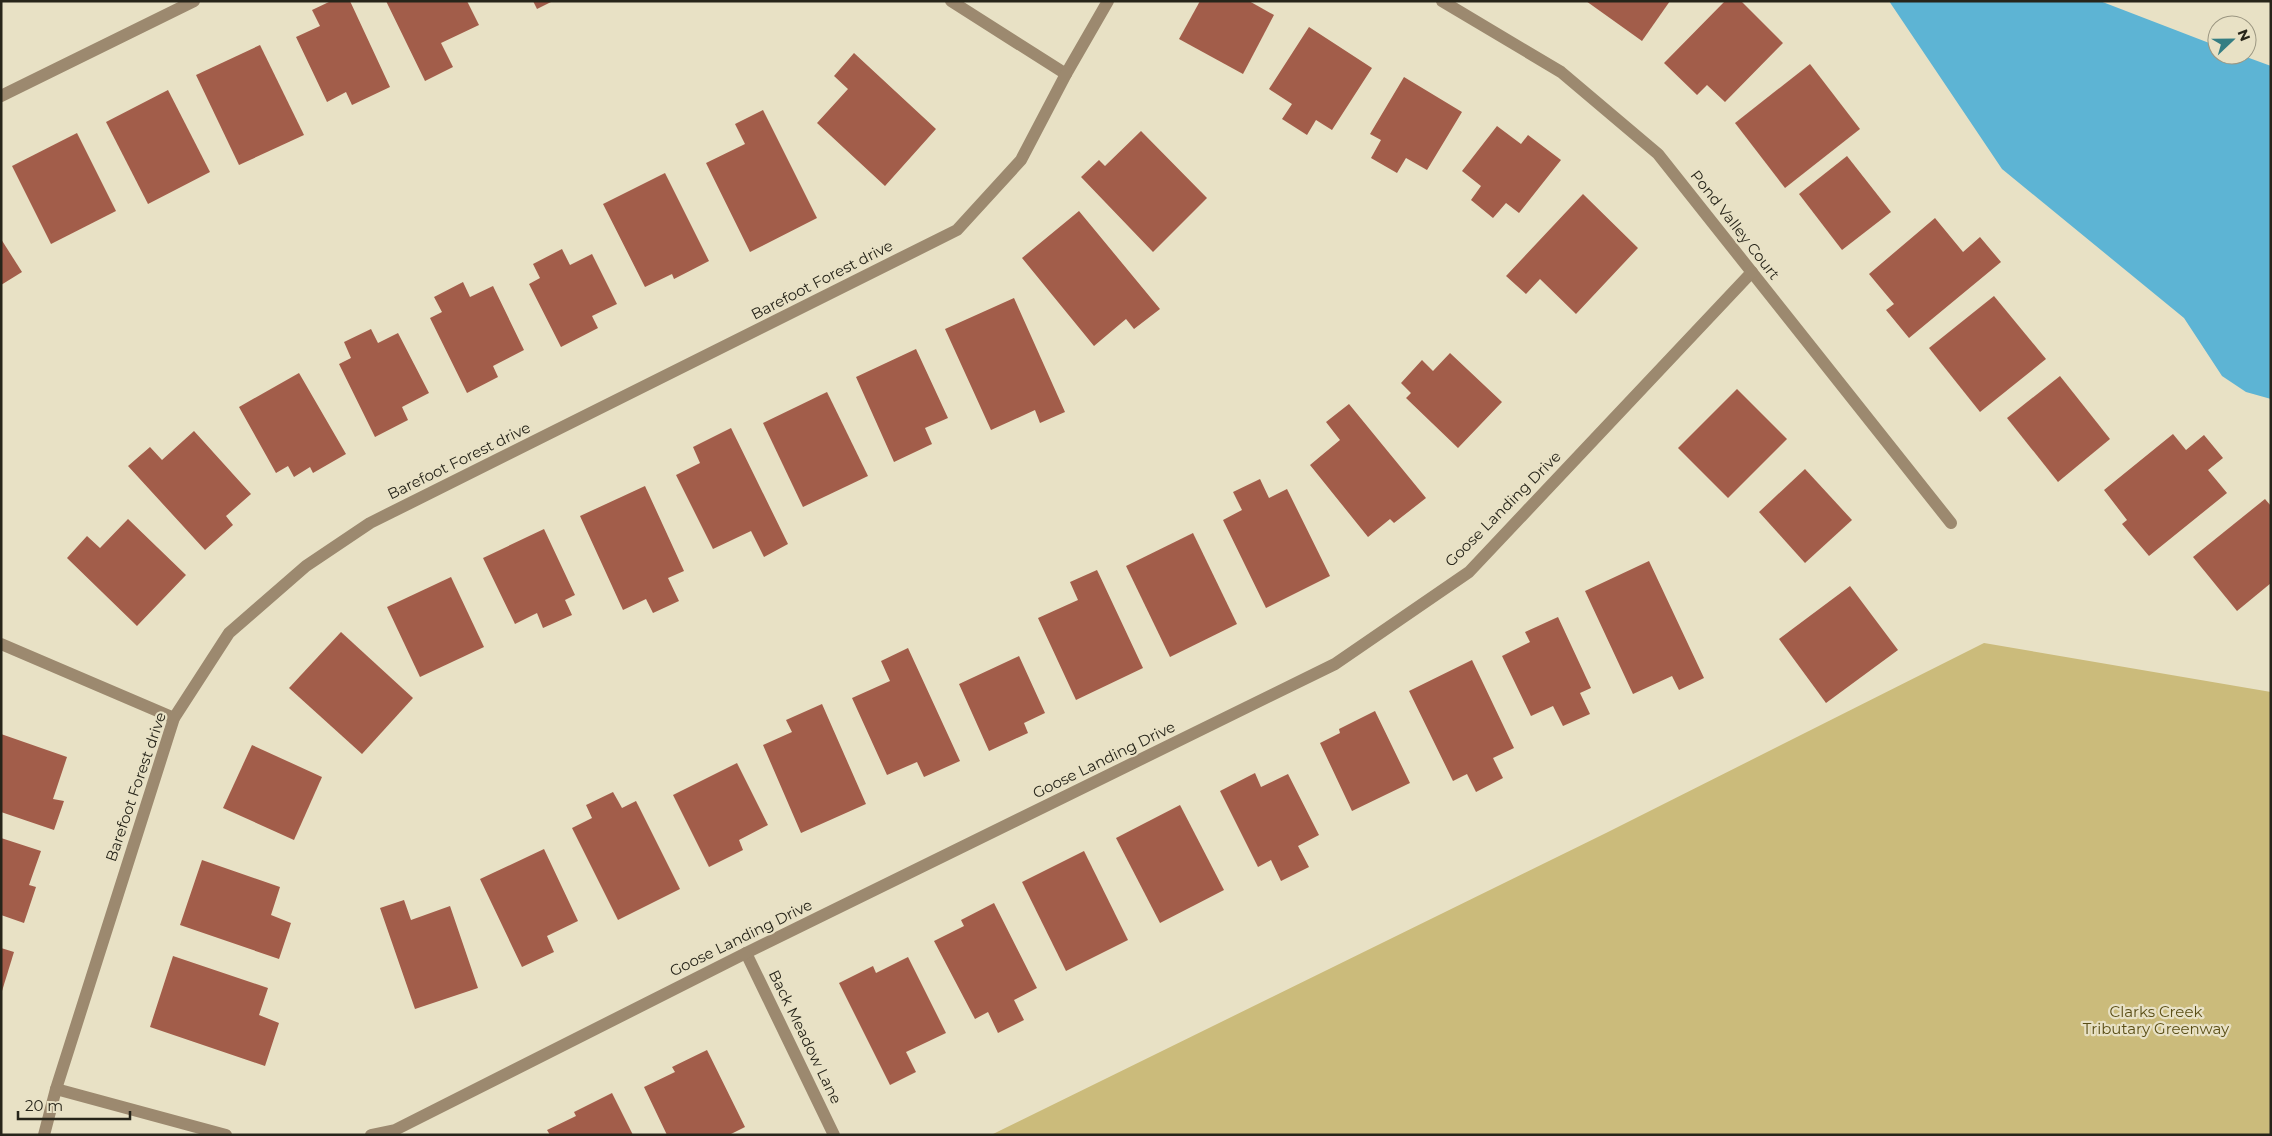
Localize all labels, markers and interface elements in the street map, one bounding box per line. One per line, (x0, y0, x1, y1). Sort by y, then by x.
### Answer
north arrow (2207, 15, 2257, 65)
text: N (2234, 27, 2255, 44)
street label: Pond Valley Court (1687, 166, 1784, 283)
street label: Barefoot Forest drive (748, 236, 896, 324)
street label: Barefoot Forest drive (384, 418, 533, 503)
street label: Goose Landing Drive (1441, 447, 1565, 571)
street label: Barefoot Forest drive (101, 710, 170, 864)
street label: Goose Landing Drive (1029, 717, 1178, 802)
street label: Goose Landing Drive (666, 895, 815, 980)
street label: Back Meadow Lane (765, 967, 846, 1107)
park label: Clarks Creek Tributary Greenway (2083, 1002, 2230, 1038)
scale bar (18, 1088, 130, 1120)
text: 20 m (25, 1096, 63, 1115)

